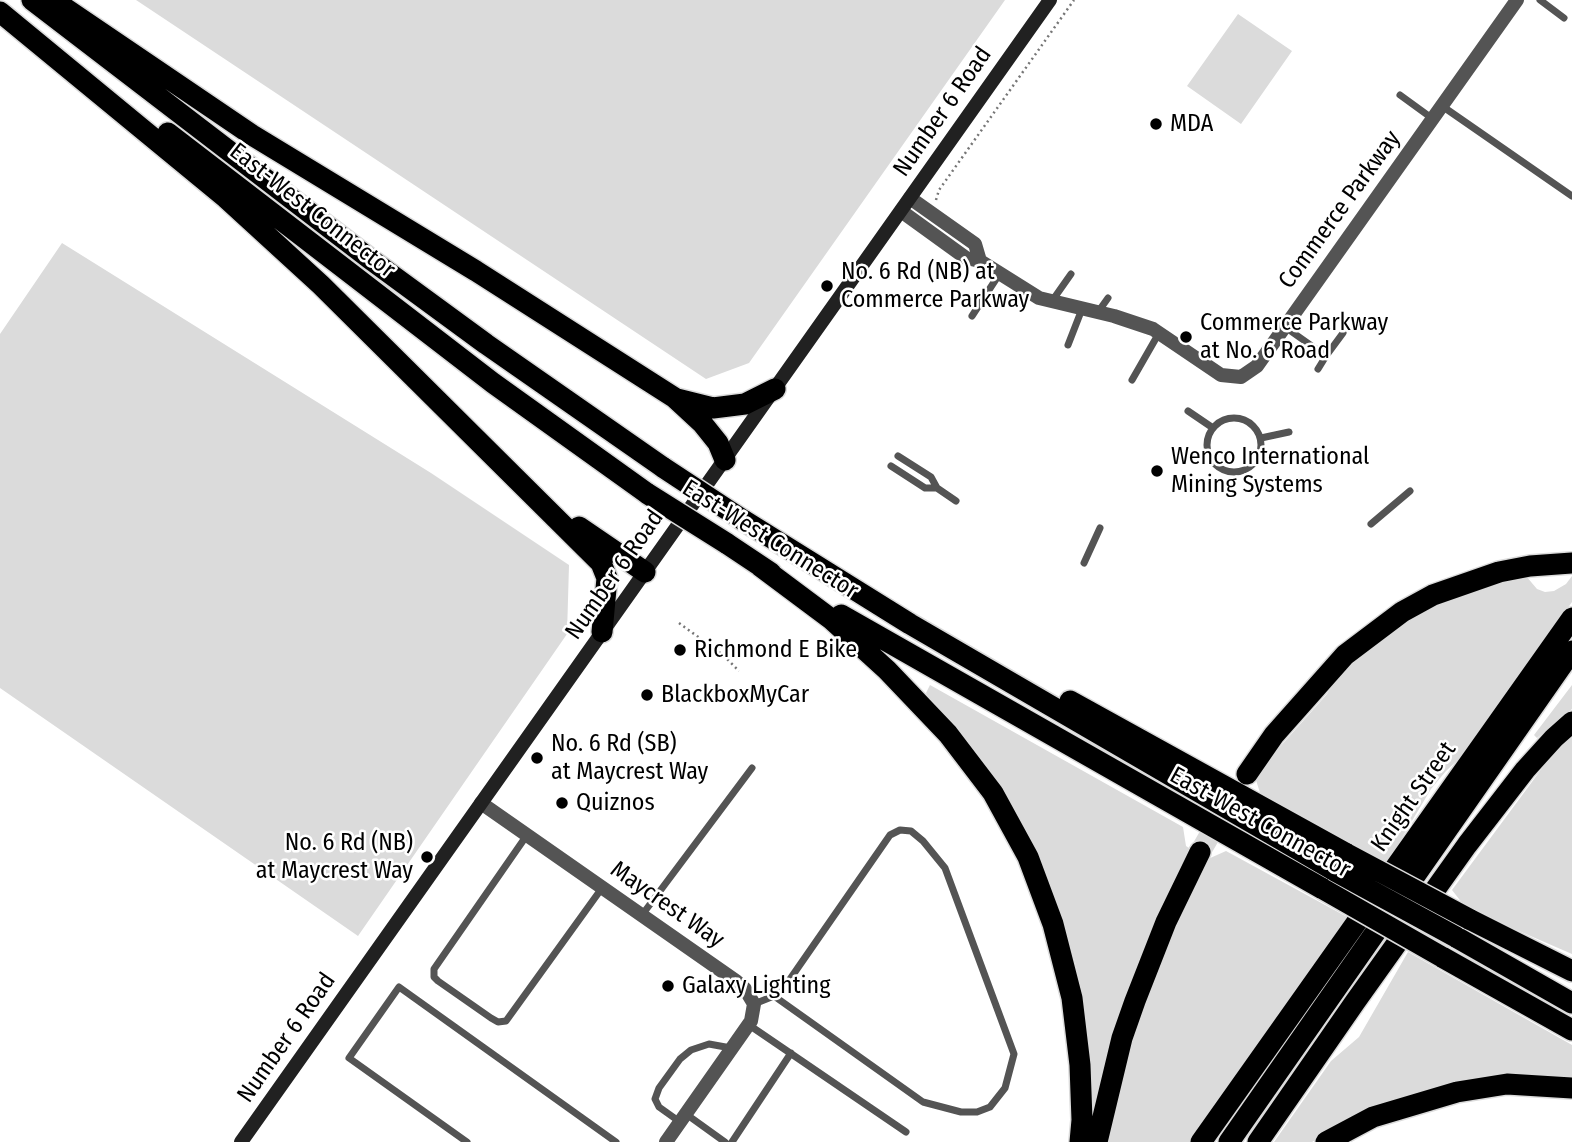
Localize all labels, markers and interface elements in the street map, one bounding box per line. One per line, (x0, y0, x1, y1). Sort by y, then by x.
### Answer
street label: Number 6 Road (888, 42, 998, 182)
place label: MDA (1170, 110, 1213, 138)
marker: MDA (1148, 116, 1164, 132)
street label: Commerce Parkway (1273, 125, 1407, 295)
street label: East-West Connector (223, 137, 401, 285)
place label: No. 6 Rd (NB) at Commerce Parkway (841, 258, 1029, 314)
marker: No. 6 Rd (NB) at Commerce Parkway (819, 278, 835, 294)
place label: Commerce Parkway at No. 6 Road (1200, 309, 1388, 365)
marker: Commerce Parkway at No. 6 Road (1178, 329, 1194, 345)
place label: Wenco International Mining Systems (1171, 443, 1369, 499)
marker: Wenco International Mining Systems (1149, 463, 1165, 479)
street label: East-West Connector (677, 474, 863, 606)
street label: Number 6 Road (560, 505, 670, 645)
place label: Richmond E Bike (694, 636, 857, 664)
marker: Richmond E Bike (672, 642, 688, 658)
place label: BlackboxMyCar (661, 681, 809, 709)
marker: BlackboxMyCar (639, 687, 655, 703)
place label: No. 6 Rd (SB) at Maycrest Way (551, 730, 708, 786)
street label: Knight Street (1366, 736, 1462, 858)
marker: No. 6 Rd (SB) at Maycrest Way (529, 750, 545, 766)
street label: East-West Connector (1165, 761, 1355, 885)
place label: Quiznos (576, 789, 655, 817)
marker: Quiznos (554, 795, 570, 811)
place label: No. 6 Rd (NB) at Maycrest Way (256, 829, 413, 885)
marker: No. 6 Rd (NB) at Maycrest Way (419, 849, 435, 865)
street label: Maycrest Way (605, 855, 729, 955)
street label: Number 6 Road (232, 968, 342, 1108)
place label: Galaxy Lighting (682, 972, 831, 1000)
marker: Galaxy Lighting (660, 978, 676, 994)

